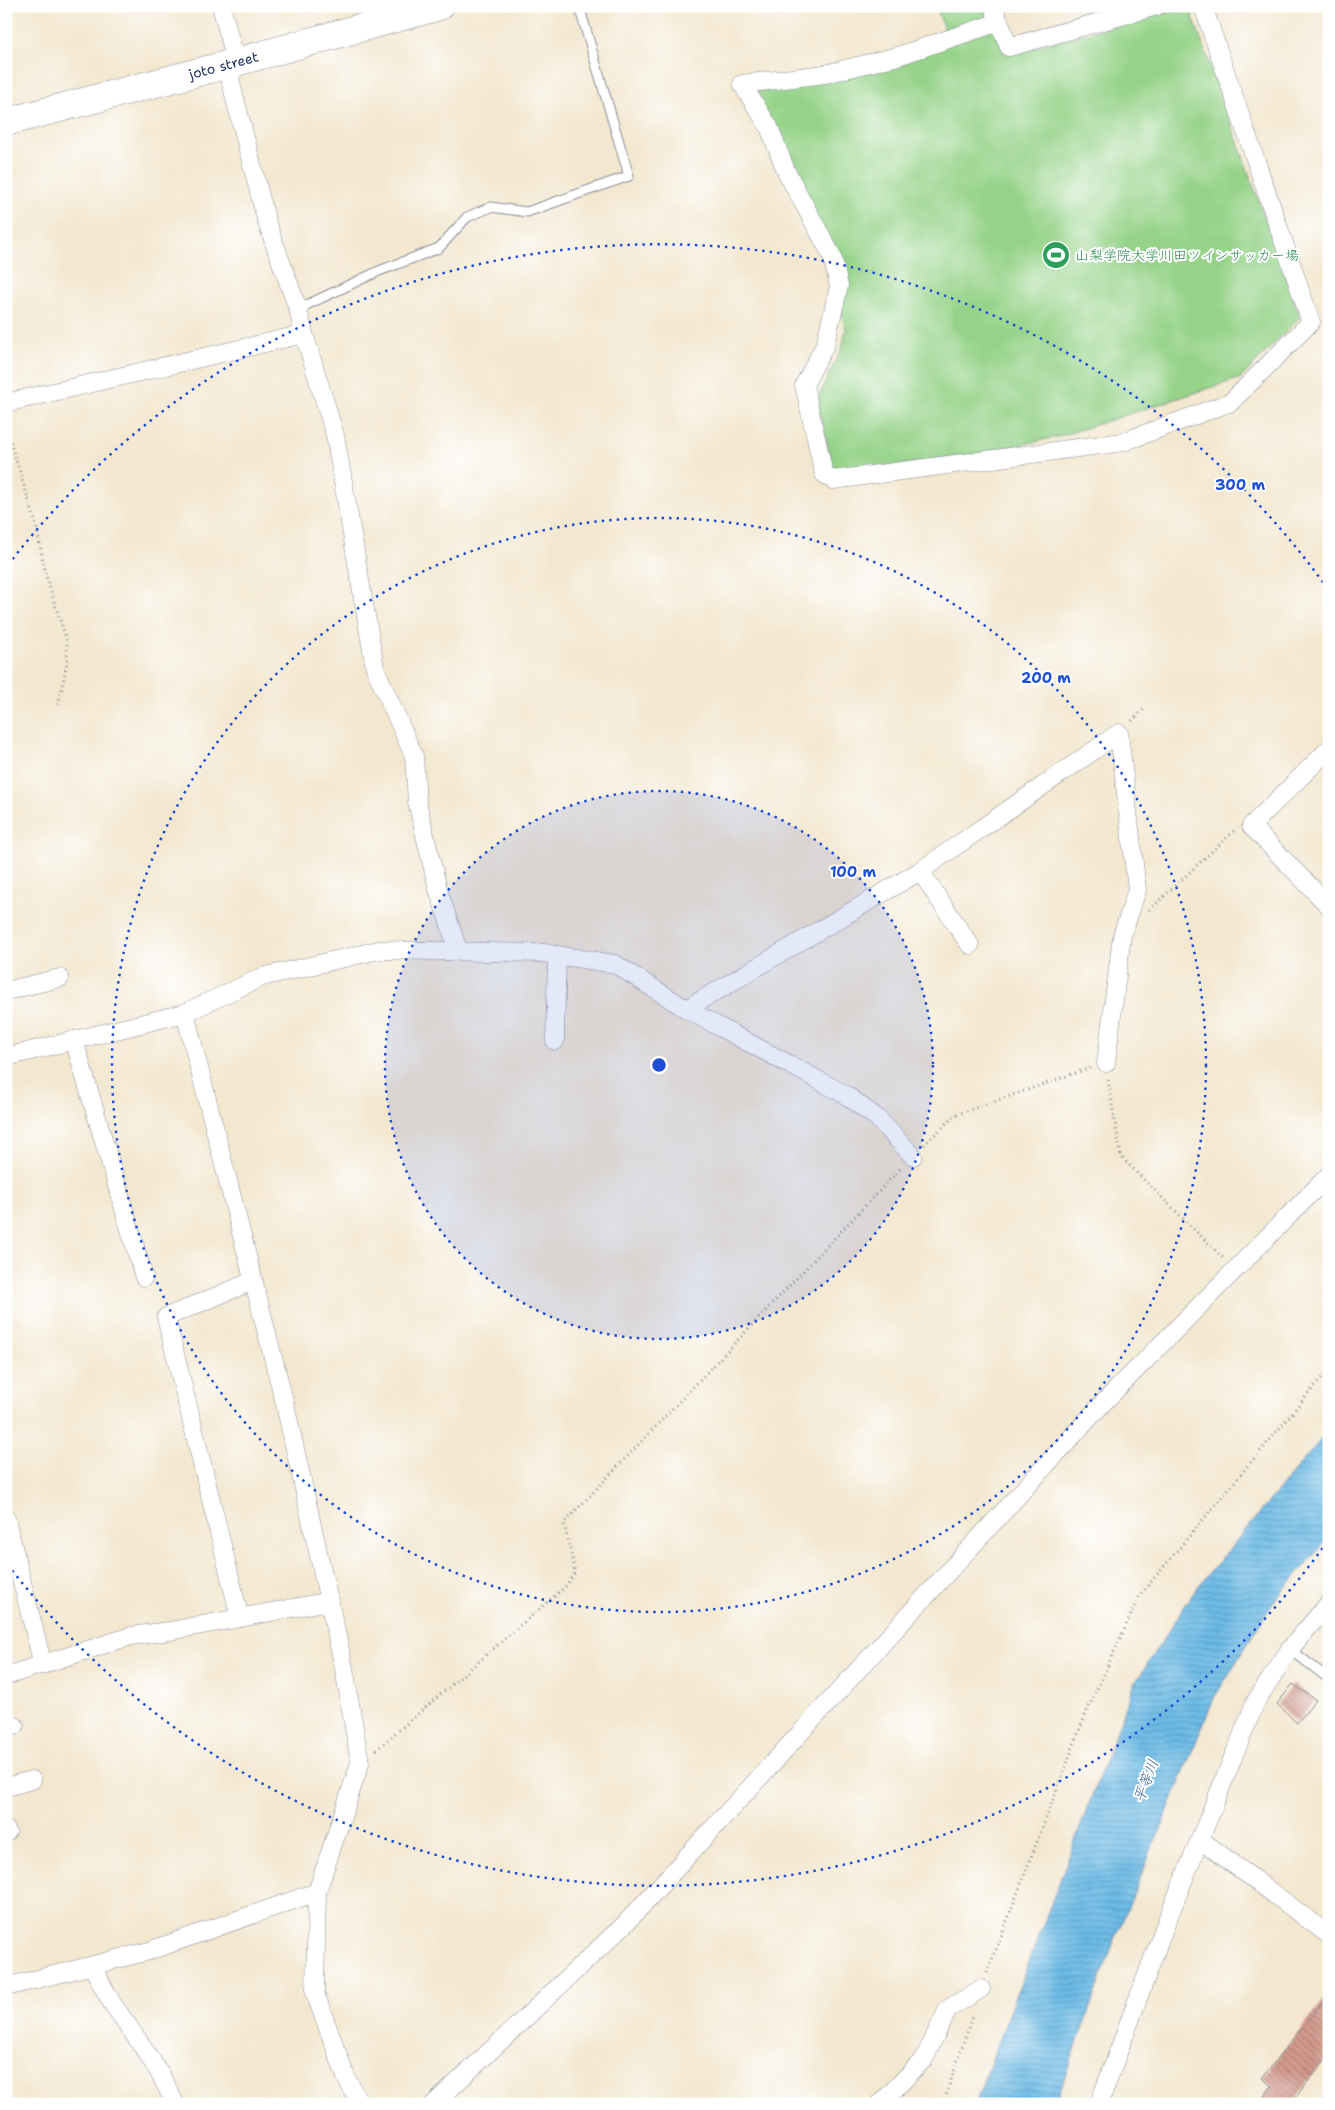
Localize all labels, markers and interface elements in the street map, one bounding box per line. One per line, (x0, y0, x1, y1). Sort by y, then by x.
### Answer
street label: joto street (186, 47, 260, 83)
sports icon: 山梨学院大学川田ツインサッカー場 (1041, 240, 1071, 270)
place label: 山梨学院大学川田ツインサッカー場 (1075, 246, 1299, 264)
text: 300 m (1215, 475, 1265, 495)
text: 200 m (1021, 668, 1071, 688)
text: 100 m (830, 862, 876, 882)
centre of rings (650, 1056, 668, 1074)
water label: 平等川 (1129, 1756, 1163, 1806)

